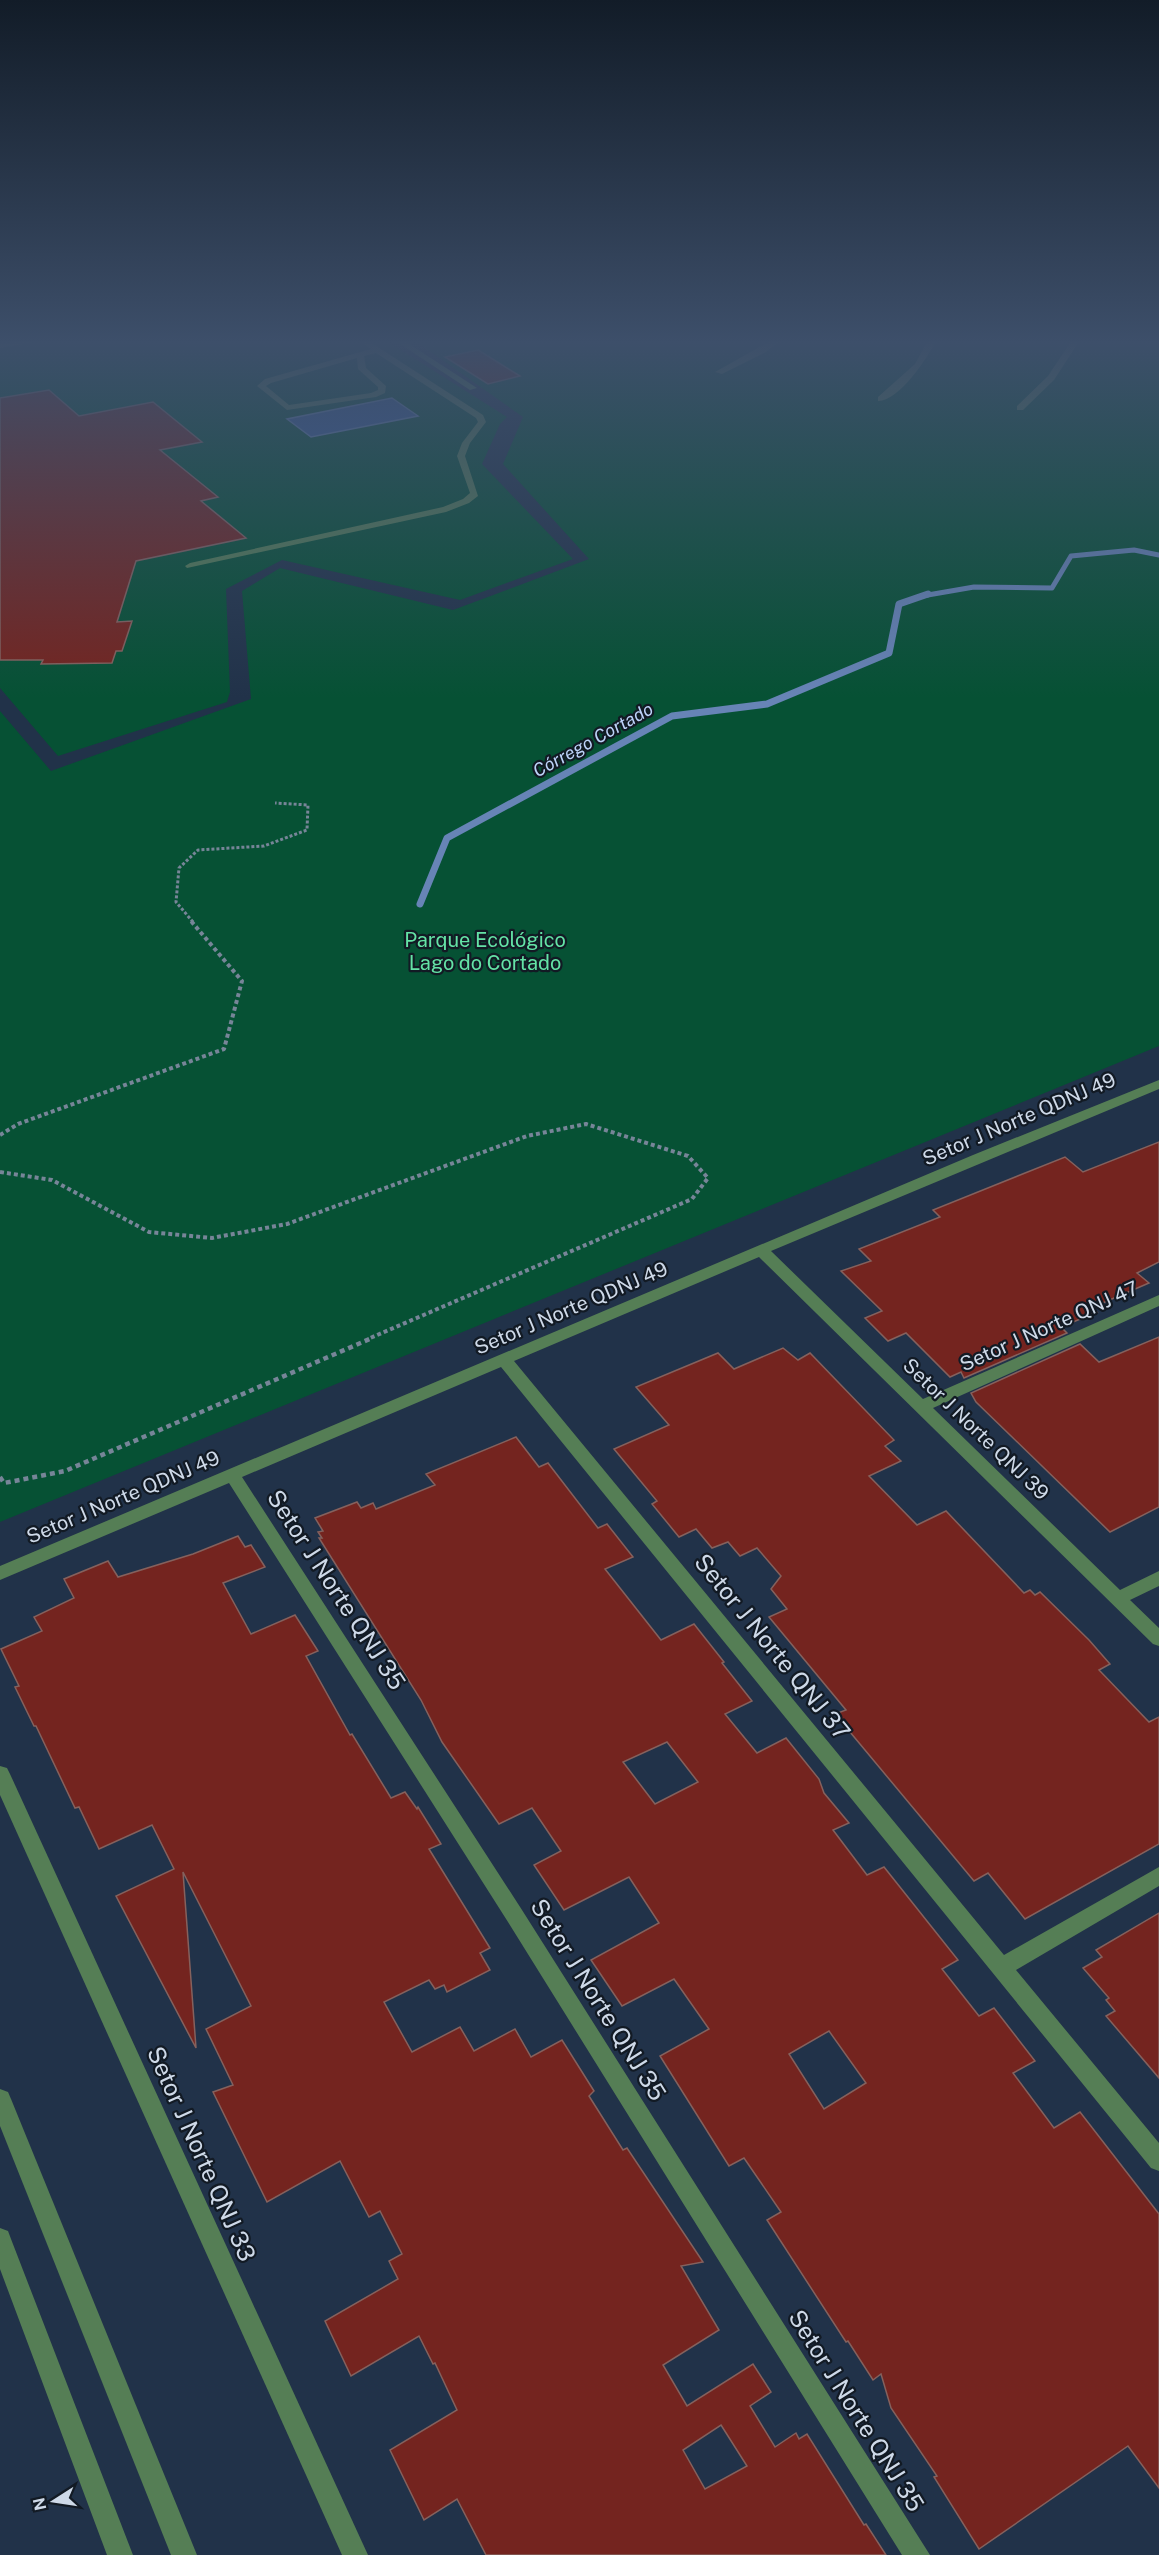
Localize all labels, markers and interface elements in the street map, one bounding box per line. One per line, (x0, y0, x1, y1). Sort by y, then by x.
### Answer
water label: Córrego Cortado (529, 698, 657, 781)
park label: Parque Ecológico Lago do Cortado (404, 928, 566, 975)
street label: Setor J Norte QDNJ 49 (919, 1067, 1119, 1171)
street label: Setor J Norte QDNJ 49 (471, 1256, 671, 1360)
street label: Setor J Norte QNJ 47 (956, 1276, 1142, 1376)
street label: Setor J Norte QNJ 39 (898, 1353, 1054, 1505)
street label: Setor J Norte QDNJ 49 (23, 1445, 223, 1549)
street label: Setor J Norte QNJ 35 (262, 1484, 412, 1695)
street label: Setor J Norte QNJ 37 (689, 1548, 856, 1745)
street label: Setor J Norte QNJ 35 (525, 1893, 672, 2106)
street label: Setor J Norte QNJ 33 (142, 2042, 262, 2265)
street label: Setor J Norte QNJ 35 (783, 2304, 930, 2517)
north arrow (24, 2471, 84, 2531)
text: N (29, 2496, 50, 2512)

